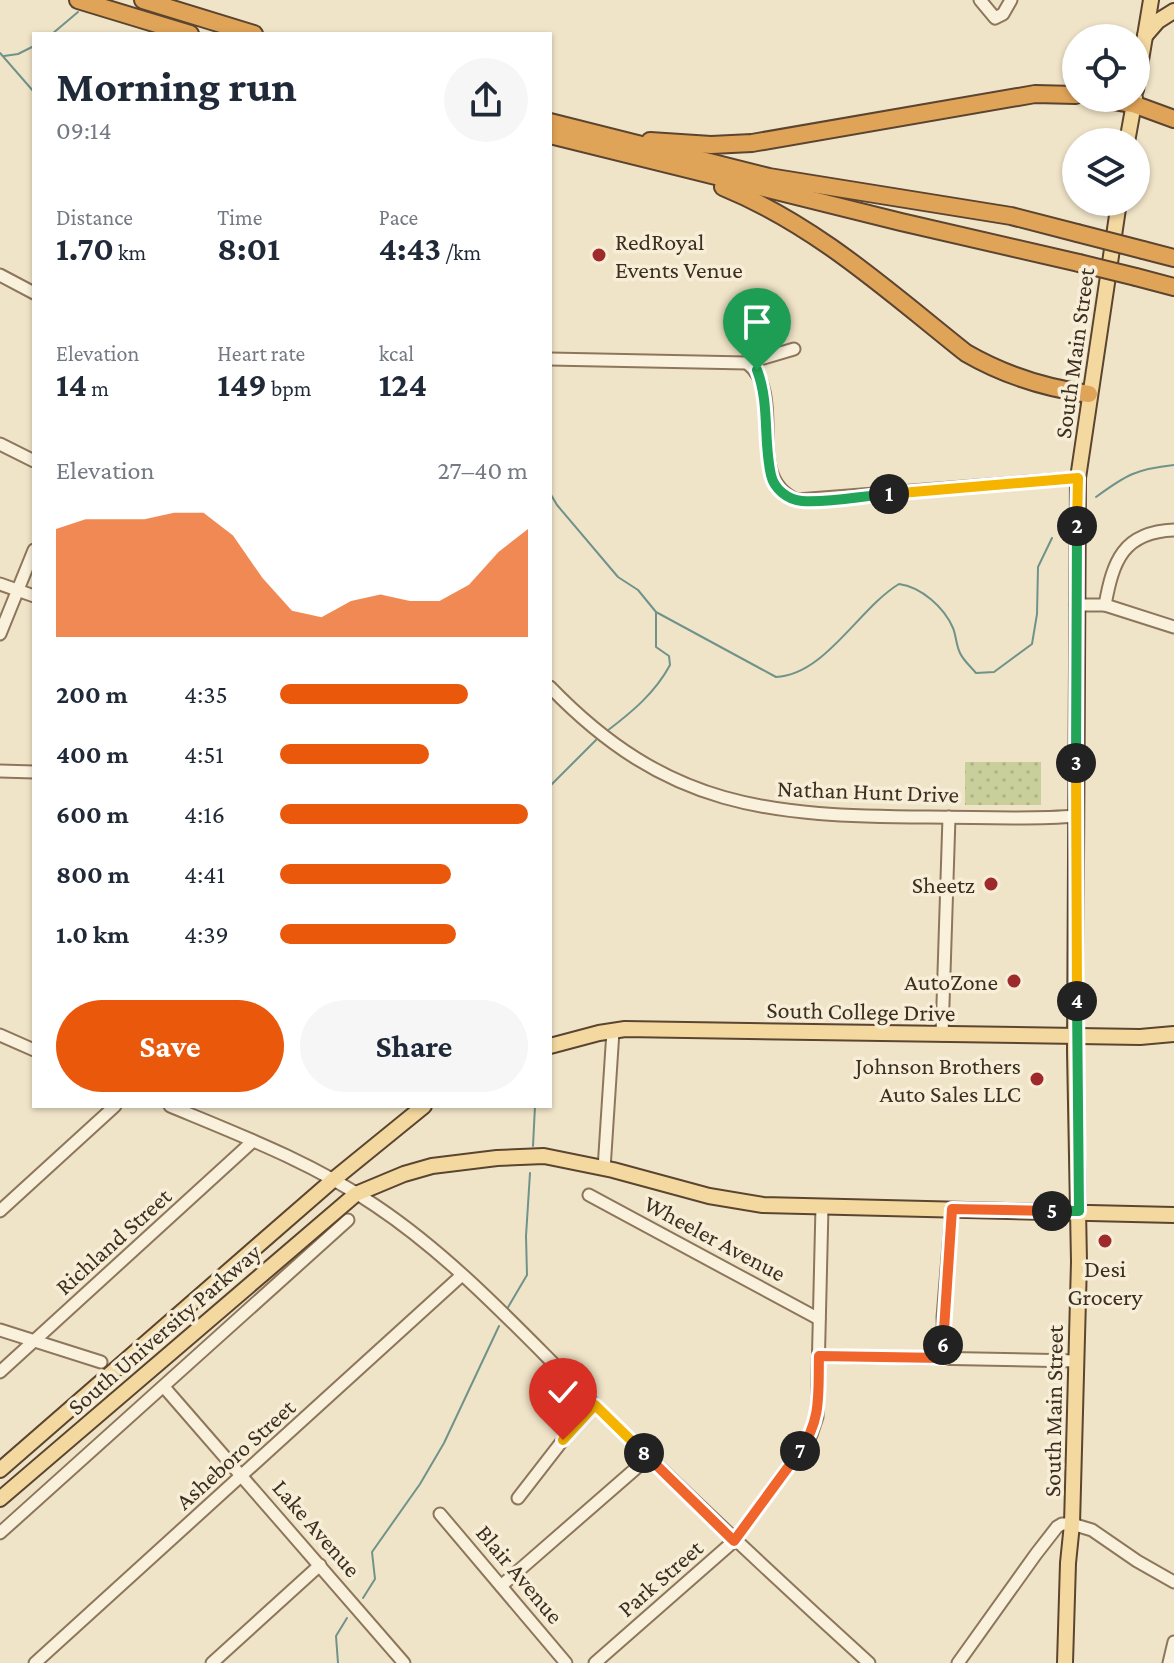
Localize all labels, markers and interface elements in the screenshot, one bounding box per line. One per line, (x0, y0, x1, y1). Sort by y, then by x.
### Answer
map controls (1062, 24, 1150, 216)
button: locate (1062, 24, 1150, 112)
button: share (444, 58, 528, 142)
text: Morning run (56, 62, 297, 110)
text: 09:14 (56, 116, 112, 145)
button: layers (1062, 128, 1150, 216)
text: Distance (56, 205, 133, 230)
text: Time (217, 205, 262, 230)
text: Pace (379, 205, 418, 230)
place label: RedRoyal Events Venue (615, 228, 743, 283)
text: 1.70 (56, 230, 114, 267)
text: 8:01 (217, 230, 280, 267)
text: 4:43 (379, 230, 441, 267)
text: km (114, 240, 146, 265)
text: /km (441, 240, 481, 265)
marker: RedRoyal Events Venue (590, 246, 608, 264)
street label: South Main Street (1049, 265, 1099, 440)
pin (723, 288, 791, 370)
icon: arrive (735, 300, 779, 344)
text: Elevation (56, 341, 139, 366)
text: Heart rate (217, 341, 305, 366)
text: kcal (379, 341, 414, 366)
text: 14 (56, 366, 87, 403)
text: 149 (217, 366, 267, 403)
text: 124 (379, 366, 427, 403)
text: m (87, 376, 109, 401)
text: bpm (267, 376, 311, 401)
text: Elevation (56, 456, 154, 485)
text: 27–40 m (438, 456, 528, 485)
pin: 1 (869, 474, 909, 514)
text: 1 (885, 481, 893, 506)
pin: 2 (1057, 506, 1097, 546)
text: 2 (1071, 513, 1083, 538)
text: 200 m (56, 680, 128, 709)
text: 4:35 (184, 680, 228, 709)
text: 400 m (56, 740, 129, 769)
text: 4:51 (184, 740, 224, 769)
pin: 3 (1056, 743, 1096, 783)
text: 3 (1071, 750, 1081, 775)
street label: Nathan Hunt Drive (777, 774, 959, 808)
text: 600 m (56, 800, 129, 829)
text: 4:16 (184, 800, 225, 829)
text: 800 m (56, 860, 130, 889)
text: 4:41 (184, 860, 225, 889)
place label: Sheetz (912, 871, 975, 898)
marker: Sheetz (982, 875, 1000, 893)
text: 1.0 km (56, 920, 129, 949)
text: 4:39 (184, 920, 229, 949)
place label: AutoZone (904, 968, 998, 995)
marker: AutoZone (1005, 972, 1023, 990)
pin: 4 (1057, 981, 1097, 1021)
text: 4 (1071, 988, 1083, 1013)
street label: South College Drive (766, 996, 956, 1026)
button: Save (56, 1000, 284, 1092)
button: Share (300, 1000, 528, 1092)
place label: Johnson Brothers Auto Sales LLC (853, 1052, 1021, 1107)
marker: Johnson Brothers Auto Sales LLC (1028, 1070, 1046, 1088)
street label: Richland Street (50, 1181, 177, 1300)
street label: Wheeler Avenue (640, 1189, 790, 1287)
pin: 5 (1032, 1191, 1072, 1231)
text: 5 (1047, 1198, 1057, 1223)
marker: Desi Grocery (1096, 1232, 1114, 1250)
street label: South University Parkway (62, 1237, 267, 1420)
place label: Desi Grocery (1067, 1255, 1144, 1310)
street label: South Main Street (1038, 1324, 1068, 1497)
pin: 6 (923, 1325, 963, 1365)
text: 6 (937, 1332, 949, 1357)
pin (529, 1358, 597, 1440)
icon: check (541, 1370, 585, 1414)
street label: Asheboro Street (170, 1393, 301, 1515)
pin: 7 (780, 1431, 820, 1471)
pin: 8 (624, 1433, 664, 1473)
text: 7 (795, 1438, 805, 1463)
text: 8 (638, 1440, 650, 1465)
street label: Lake Avenue (267, 1474, 367, 1582)
street label: Blair Avenue (471, 1519, 569, 1629)
street label: Park Street (612, 1533, 709, 1622)

